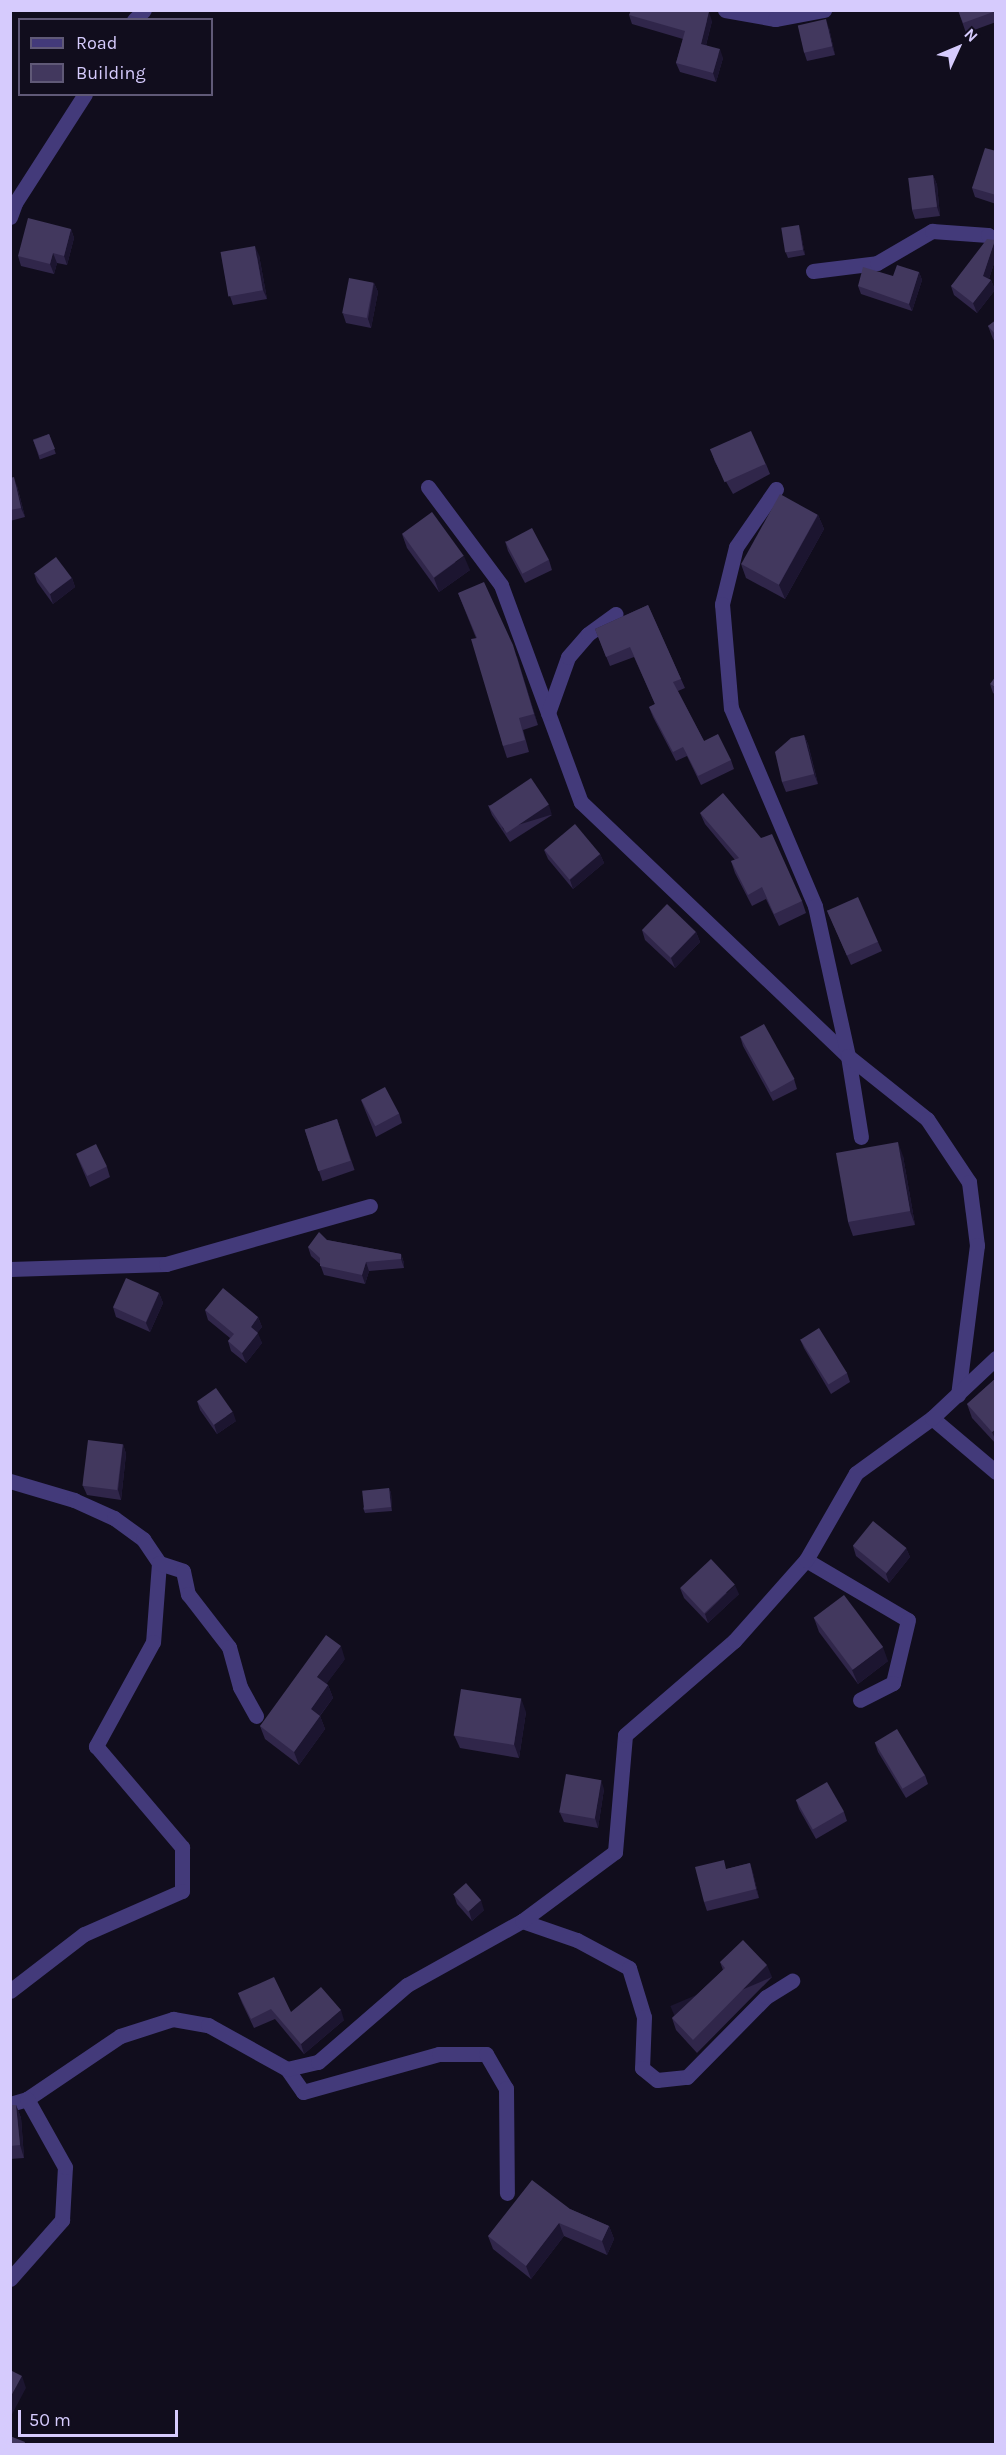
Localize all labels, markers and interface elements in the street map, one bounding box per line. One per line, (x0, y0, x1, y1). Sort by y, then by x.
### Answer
legend (18, 18, 213, 96)
north arrow (928, 18, 988, 78)
text: N (960, 24, 982, 46)
text: Road (76, 32, 117, 54)
text: Building (76, 62, 146, 84)
scale bar (21, 2398, 182, 2436)
text: 50 m (29, 2409, 71, 2431)

